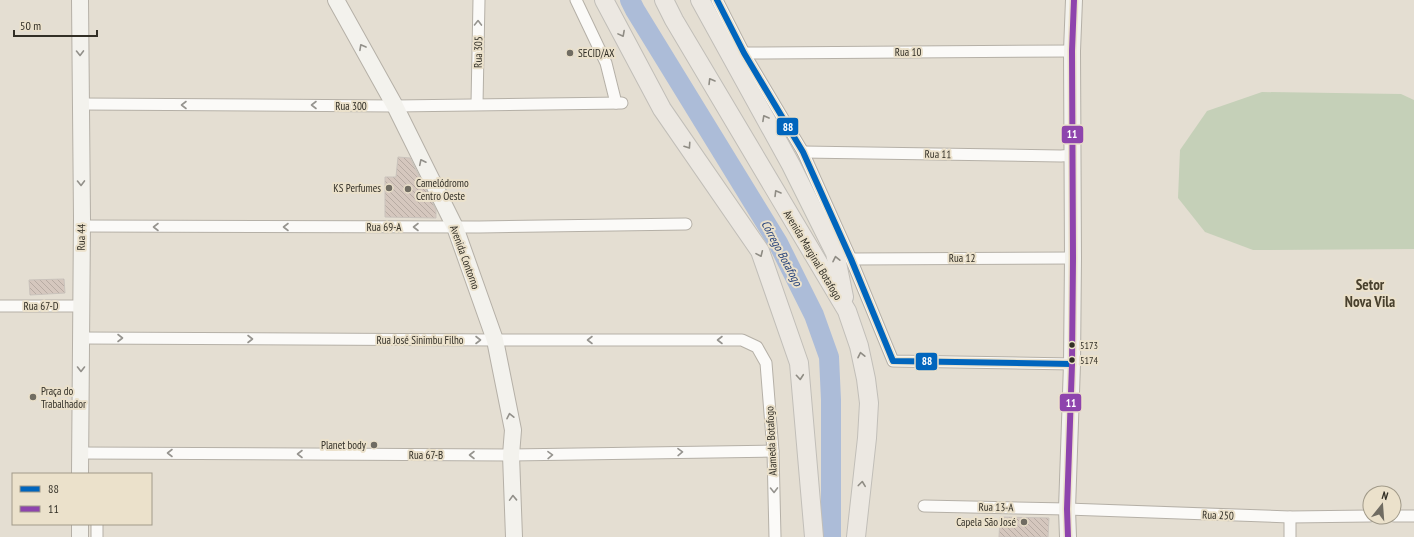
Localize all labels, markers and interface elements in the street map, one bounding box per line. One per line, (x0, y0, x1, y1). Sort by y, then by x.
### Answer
scale bar (14, 12, 97, 38)
text: 50 m (20, 18, 41, 33)
one-way arrow (474, 20, 482, 26)
one-way arrow (617, 30, 625, 38)
street label: Rua 305 (471, 36, 485, 68)
one-way arrow (359, 43, 366, 51)
street label: Rua 10 (895, 45, 921, 59)
place label: SECID/AX (578, 46, 615, 60)
marker: SECID/AX (565, 48, 575, 58)
one-way arrow (76, 50, 84, 56)
one-way arrow (708, 78, 715, 85)
street label: Rua 300 (335, 99, 367, 113)
one-way arrow (181, 101, 187, 109)
one-way arrow (311, 101, 317, 109)
one-way arrow (763, 115, 770, 122)
line badge: 88 (776, 117, 799, 136)
text: 88 (783, 120, 793, 134)
line badge: 11 (1061, 125, 1084, 144)
text: 11 (1067, 127, 1077, 141)
one-way arrow (683, 142, 690, 149)
street label: Rua 11 (925, 147, 952, 161)
one-way arrow (419, 158, 427, 166)
place label: Camelódromo Centro Oeste (416, 176, 469, 203)
one-way arrow (77, 180, 85, 186)
place label: KS Perfumes (333, 181, 381, 195)
marker: KS Perfumes (384, 183, 394, 193)
marker: Camelódromo Centro Oeste (403, 184, 413, 194)
one-way arrow (774, 190, 781, 197)
street label: Avenida Marginal Botafogo (781, 207, 846, 303)
water label: Córrego Botafogo (758, 218, 806, 289)
street label: Rua 69-A (366, 220, 402, 234)
street label: Rua 44 (74, 223, 88, 250)
one-way arrow (153, 223, 159, 231)
one-way arrow (283, 223, 289, 231)
one-way arrow (413, 223, 419, 231)
street label: Avenida Contorno (447, 223, 483, 291)
one-way arrow (755, 250, 763, 257)
street label: Rua 12 (949, 251, 975, 265)
one-way arrow (833, 256, 841, 262)
district label: Setor Nova Vila (1345, 275, 1395, 311)
street label: Rua 67-D (23, 299, 59, 313)
street label: Rua José Sinimbu Filho (376, 333, 464, 347)
one-way arrow (117, 334, 123, 342)
one-way arrow (247, 335, 253, 343)
one-way arrow (475, 336, 481, 344)
one-way arrow (587, 336, 593, 344)
one-way arrow (717, 336, 723, 344)
place label: 5173 (1080, 339, 1098, 352)
marker: 5173 (1067, 340, 1077, 350)
one-way arrow (858, 352, 866, 358)
line badge: 88 (915, 352, 938, 371)
text: 88 (922, 354, 932, 368)
place label: 5174 (1080, 354, 1099, 367)
marker: 5174 (1067, 355, 1077, 365)
one-way arrow (77, 366, 85, 372)
one-way arrow (795, 374, 804, 380)
place label: Praça do Trabalhador (41, 384, 86, 411)
marker: Praça do Trabalhador (28, 392, 38, 402)
line badge: 11 (1059, 393, 1082, 412)
text: 11 (1066, 396, 1076, 410)
street label: Alameda Botafogo (762, 406, 780, 476)
one-way arrow (507, 413, 515, 420)
place label: Planet body (321, 438, 367, 452)
marker: Planet body (369, 440, 379, 450)
street label: Rua 67-B (409, 448, 443, 462)
one-way arrow (677, 448, 683, 457)
one-way arrow (167, 449, 173, 457)
one-way arrow (297, 450, 303, 458)
one-way arrow (547, 450, 553, 459)
one-way arrow (469, 451, 475, 459)
legend (12, 473, 152, 525)
text: 88 (48, 481, 59, 496)
one-way arrow (857, 481, 866, 487)
north arrow (1362, 485, 1402, 525)
one-way arrow (769, 487, 778, 493)
text: N (1380, 488, 1390, 503)
one-way arrow (508, 495, 517, 501)
street label: Rua 13-A (978, 500, 1014, 514)
text: 11 (48, 501, 59, 516)
street label: Rua 250 (1202, 507, 1234, 523)
place label: Capela São José (956, 515, 1016, 529)
marker: Capela São José (1019, 517, 1029, 527)

